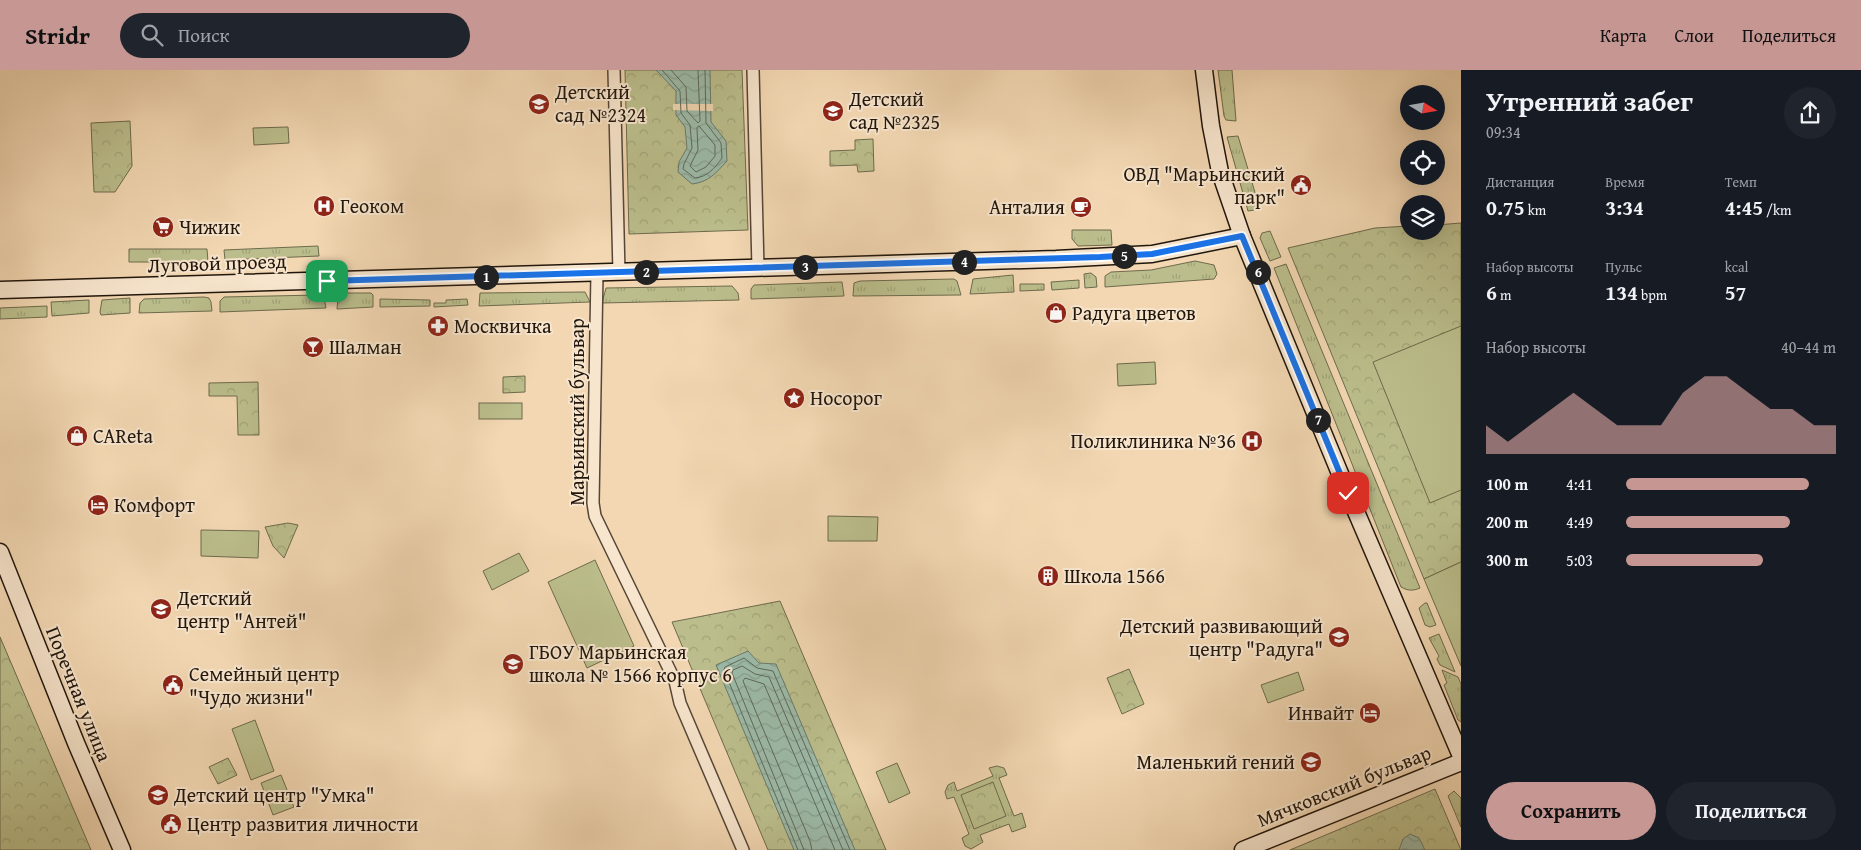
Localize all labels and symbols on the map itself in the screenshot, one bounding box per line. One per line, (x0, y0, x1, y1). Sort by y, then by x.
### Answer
place label: Детский сад №2324 (554, 77, 646, 129)
place label: Детский сад №2325 (848, 84, 940, 136)
north arrow (1400, 85, 1445, 130)
school or university icon: Детский сад №2324 (527, 92, 551, 116)
school or university icon: Детский сад №2325 (821, 99, 845, 123)
place label: ОВД "Марьинский парк" (1123, 159, 1285, 211)
public building icon: ОВД "Марьинский парк" (1289, 173, 1313, 197)
place label: Геоком (340, 191, 404, 220)
place label: Анталия (989, 192, 1065, 221)
hospital icon: Геоком (312, 194, 336, 218)
cafe icon: Анталия (1069, 195, 1093, 219)
place label: Чижик (179, 212, 241, 241)
supermarket icon: Чижик (151, 215, 175, 239)
pin: 5 (1112, 244, 1136, 268)
street label: Луговой проезд (147, 246, 287, 279)
pin: 4 (952, 250, 976, 274)
pin: 3 (792, 254, 818, 280)
pin (306, 260, 348, 302)
pin: 2 (634, 260, 658, 284)
pin: 6 (1246, 260, 1270, 284)
pin: 1 (474, 264, 498, 290)
place label: Радуга цветов (1072, 298, 1196, 327)
shop icon: Радуга цветов (1044, 301, 1068, 325)
place label: Москвичка (454, 311, 552, 340)
pharmacy icon: Москвичка (426, 314, 450, 338)
street label: Марьинский бульвар (562, 318, 591, 506)
place label: Шалман (329, 332, 402, 361)
bar icon: Шалман (301, 335, 325, 359)
place label: Носорог (810, 383, 883, 412)
place icon: Носорог (782, 386, 806, 410)
pin: 7 (1306, 408, 1330, 432)
place label: CAReta (93, 421, 153, 450)
shop icon: CAReta (65, 424, 89, 448)
place label: Поликлиника №36 (1071, 426, 1236, 455)
hospital icon: Поликлиника №36 (1240, 429, 1264, 453)
pin (1327, 472, 1369, 514)
place label: Комфорт (114, 490, 195, 519)
hotel icon: Комфорт (86, 493, 110, 517)
place label: Школа 1566 (1064, 561, 1165, 590)
building icon: Школа 1566 (1036, 564, 1060, 588)
place label: Детский центр "Антей" (176, 583, 306, 635)
school or university icon: Детский центр "Антей" (149, 597, 173, 621)
place label: Детский развивающий центр "Радуга" (1119, 611, 1323, 663)
street label: Поречная улица (39, 622, 120, 766)
school or university icon: Детский развивающий центр "Радуга" (1327, 625, 1351, 649)
place label: ГБОУ Марьинская школа № 1566 корпус 6 (529, 637, 732, 689)
school or university icon: ГБОУ Марьинская школа № 1566 корпус 6 (501, 652, 525, 676)
place label: Семейный центр "Чудо жизни" (189, 659, 340, 711)
public building icon: Семейный центр "Чудо жизни" (161, 673, 185, 697)
place label: Инвайт (1288, 698, 1354, 727)
hotel icon: Инвайт (1358, 701, 1382, 725)
street label: Мячковский бульвар (1252, 737, 1435, 834)
place label: Маленький гений (1136, 747, 1295, 776)
school or university icon: Маленький гений (1299, 750, 1323, 774)
place label: Детский центр "Умка" (173, 780, 375, 809)
school or university icon: Детский центр "Умка" (146, 783, 170, 807)
place label: Центр развития личности (187, 809, 418, 838)
public building icon: Центр развития личности (159, 812, 183, 836)

